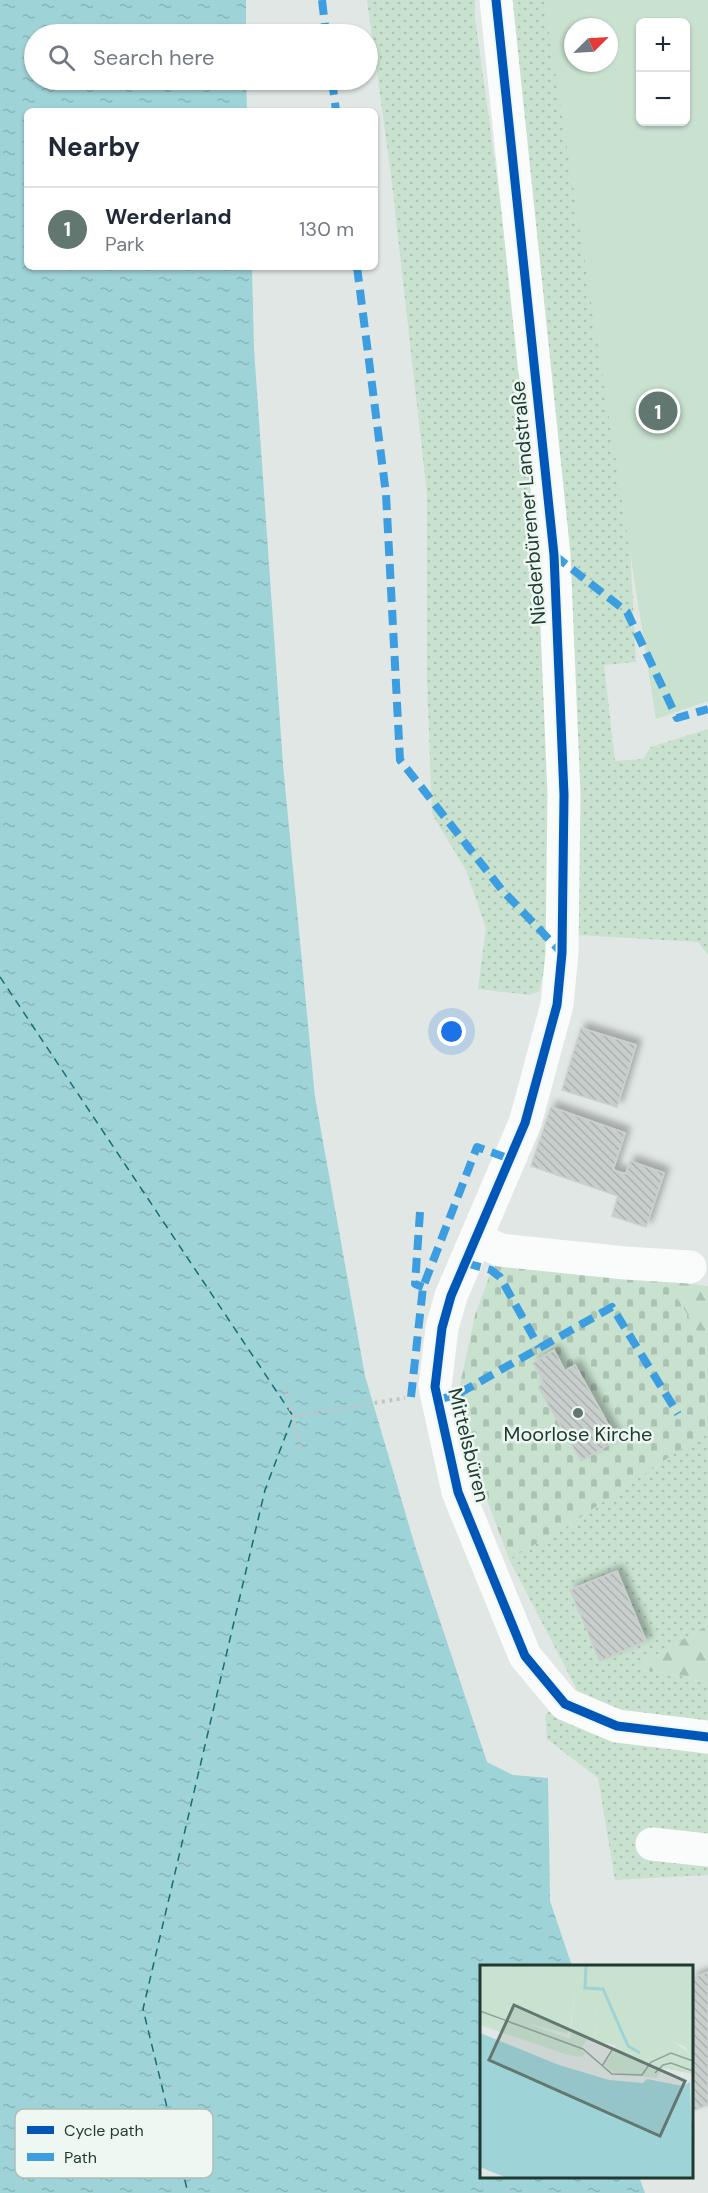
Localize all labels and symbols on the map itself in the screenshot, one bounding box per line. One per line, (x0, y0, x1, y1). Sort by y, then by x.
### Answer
north arrow (564, 18, 618, 72)
street label: Niederbürener Landstraße (504, 380, 552, 626)
pin: 1 (638, 388, 678, 434)
your location (437, 1017, 466, 1046)
street label: Mittelsbüren (442, 1385, 496, 1505)
marker: Moorlose Kirche (571, 1406, 585, 1420)
place label: Moorlose Kirche (504, 1421, 652, 1447)
inset map (480, 1965, 693, 2178)
legend (15, 2109, 213, 2178)
text: Cycle path (64, 2120, 144, 2141)
text: Path (64, 2147, 97, 2168)

